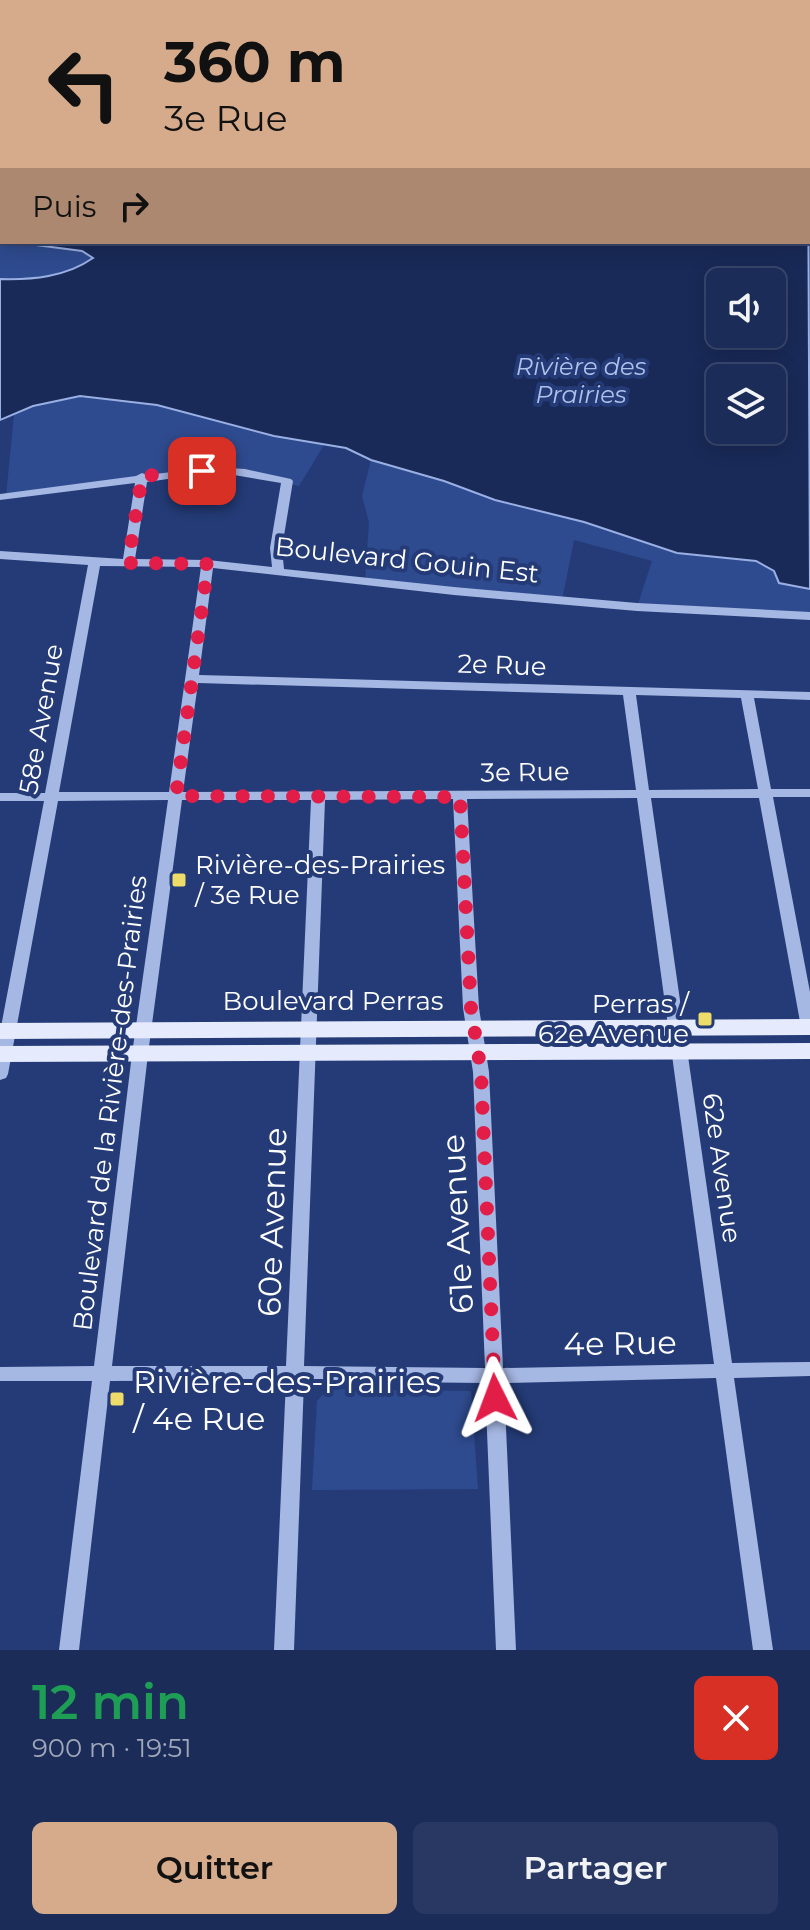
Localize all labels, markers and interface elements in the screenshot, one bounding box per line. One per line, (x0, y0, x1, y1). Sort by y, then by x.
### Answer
text: 360 m (164, 28, 345, 96)
icon: left (32, 32, 136, 136)
text: 3e Rue (164, 96, 287, 140)
icon: right (112, 184, 156, 228)
text: Puis (32, 188, 96, 225)
map controls (706, 268, 786, 444)
button: sound (706, 268, 786, 348)
water label: Rivière des Prairies (516, 352, 646, 409)
button: layers (706, 364, 786, 444)
pin (168, 437, 236, 505)
icon: arrive (180, 449, 224, 493)
street label: Boulevard Gouin Est (274, 530, 540, 590)
street label: 58e Avenue (12, 641, 70, 797)
street label: 2e Rue (457, 647, 547, 683)
street label: 3e Rue (480, 755, 570, 789)
place label: Rivière-des-Prairies / 3e Rue (194, 849, 445, 911)
marker: Rivière-des-Prairies / 3e Rue (170, 871, 188, 889)
street label: Boulevard de la Rivière-des-Prairies (66, 873, 154, 1333)
street label: Boulevard Perras (223, 985, 443, 1017)
place label: Perras / 62e Avenue (538, 988, 690, 1050)
marker: Perras / 62e Avenue (696, 1010, 714, 1028)
street label: 62e Avenue (696, 1091, 748, 1245)
street label: 60e Avenue (249, 1127, 295, 1317)
street label: 61e Avenue (433, 1133, 481, 1315)
street label: 4e Rue (563, 1323, 677, 1363)
position arrow (453, 1356, 537, 1440)
place label: Rivière-des-Prairies / 4e Rue (132, 1362, 441, 1438)
marker: Rivière-des-Prairies / 4e Rue (108, 1390, 126, 1408)
text: 12 min (32, 1673, 189, 1731)
button: close (694, 1676, 778, 1760)
text: 900 m · 19:51 (32, 1732, 192, 1764)
button: Quitter (32, 1822, 397, 1914)
button: Partager (413, 1822, 778, 1914)

